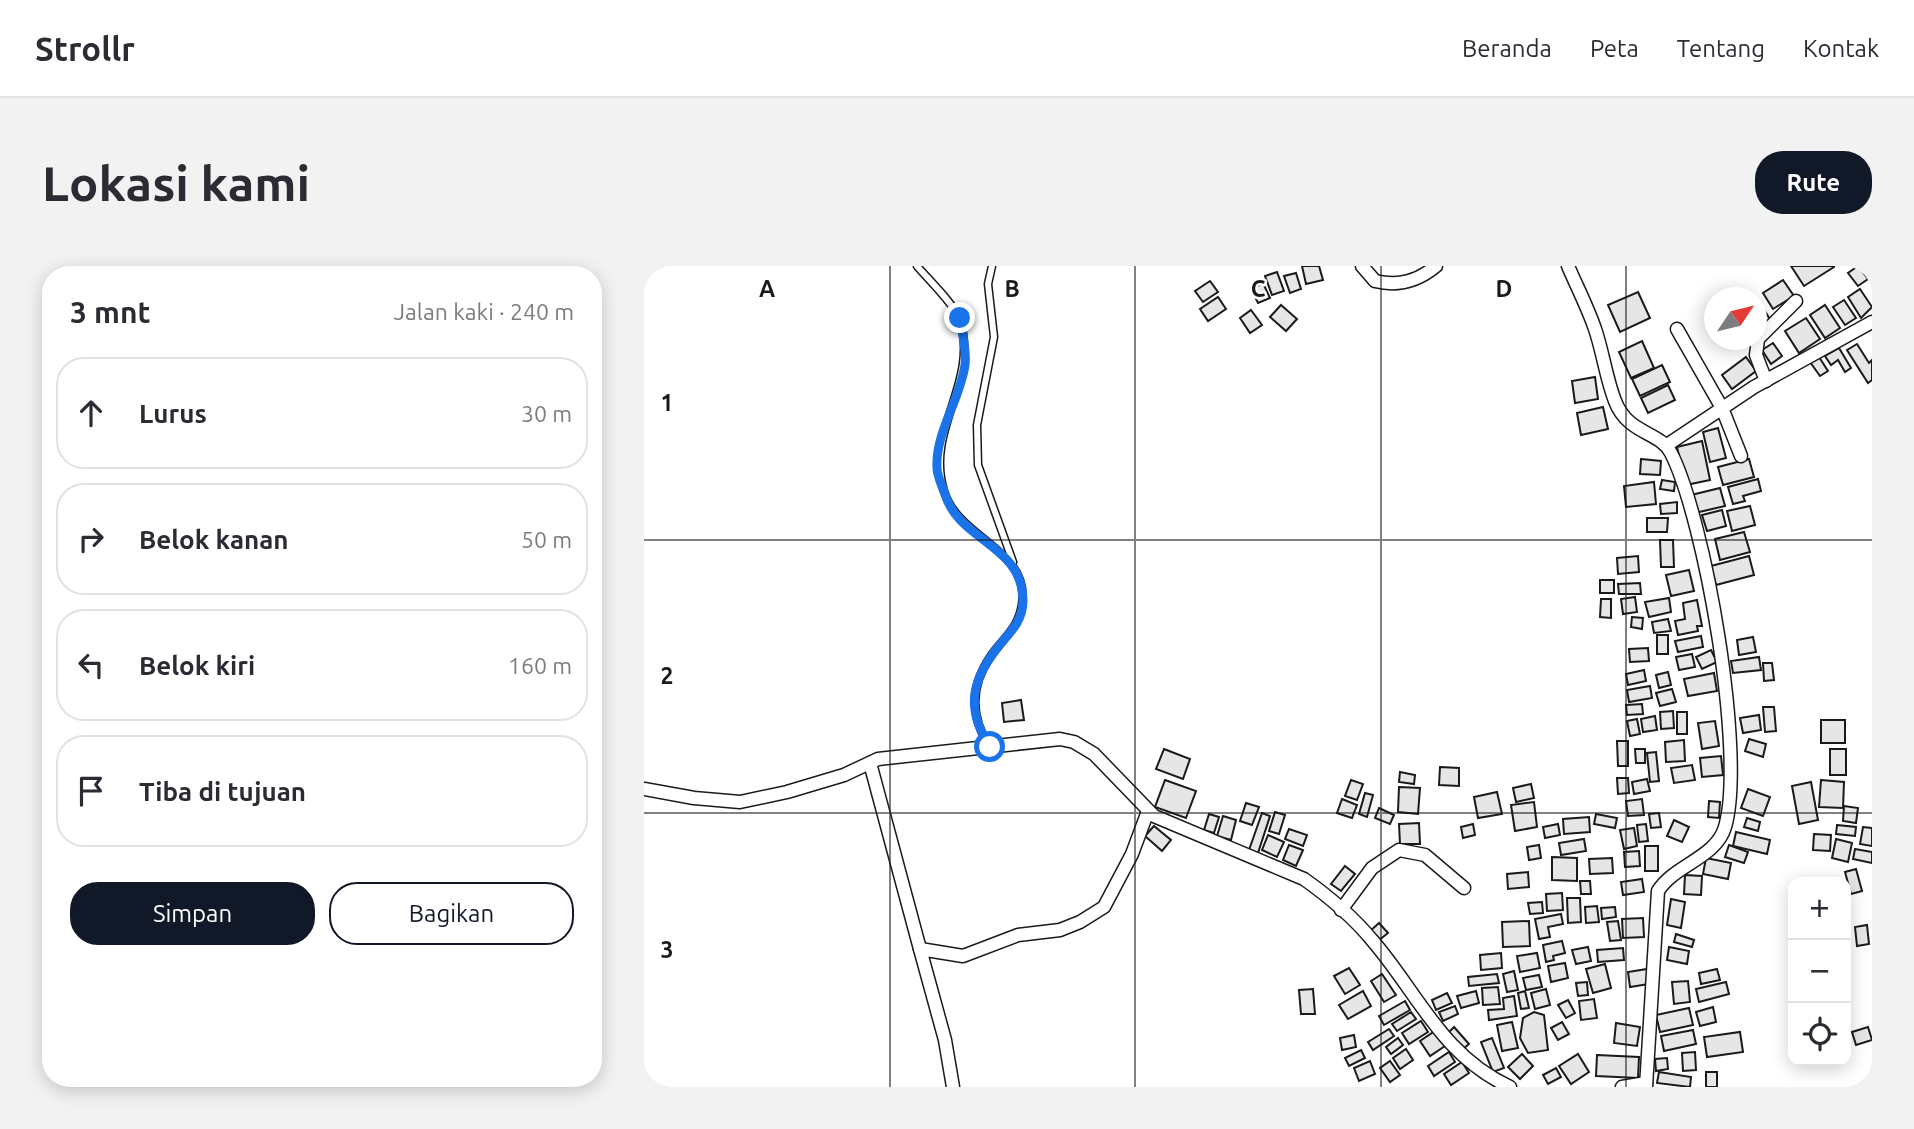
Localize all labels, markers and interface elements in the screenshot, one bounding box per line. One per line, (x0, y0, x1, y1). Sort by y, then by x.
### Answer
text: Strollr (35, 30, 135, 67)
text: Beranda (1462, 35, 1552, 62)
text: Peta (1590, 35, 1639, 62)
text: Tentang (1677, 35, 1765, 62)
text: Kontak (1803, 35, 1879, 62)
button: Rute (1755, 151, 1872, 214)
text: Lokasi kami (42, 155, 310, 210)
text: A (759, 276, 775, 301)
text: B (1004, 276, 1020, 301)
text: C (1251, 276, 1266, 301)
text: D (1496, 276, 1512, 301)
north arrow (1704, 287, 1767, 350)
text: 3 mnt (70, 295, 150, 329)
text: Jalan kaki · 240 m (394, 299, 574, 324)
route end (944, 302, 975, 333)
text: 1 (661, 390, 673, 415)
icon: ahead (72, 394, 110, 432)
text: Lurus (139, 399, 207, 428)
text: 30 m (521, 401, 572, 426)
icon: right (72, 520, 110, 558)
text: Belok kanan (139, 525, 289, 554)
text: 50 m (521, 527, 572, 552)
icon: left (72, 646, 110, 684)
text: Belok kiri (139, 651, 255, 680)
text: 160 m (508, 653, 572, 678)
text: 2 (661, 663, 673, 688)
route start (974, 731, 1005, 762)
icon: arrive (72, 772, 110, 810)
text: Tiba di tujuan (139, 777, 306, 806)
map controls (1788, 877, 1851, 1066)
button: + (1788, 877, 1851, 940)
button: Simpan (70, 882, 315, 945)
button: Bagikan (329, 882, 574, 945)
text: 3 (661, 937, 673, 962)
button: − (1788, 940, 1851, 1003)
button: locate (1788, 1003, 1851, 1066)

